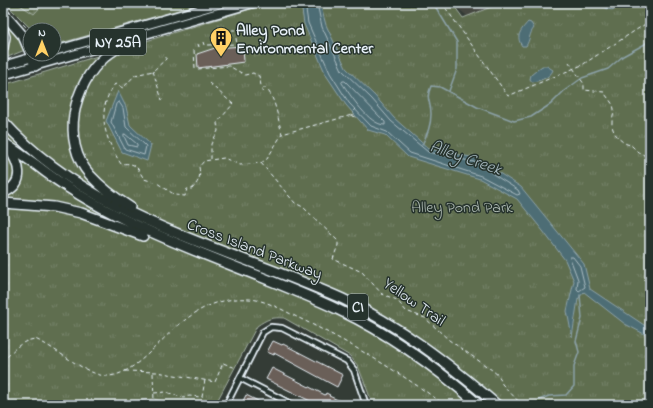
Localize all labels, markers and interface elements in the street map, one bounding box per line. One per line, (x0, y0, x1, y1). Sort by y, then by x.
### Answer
place label: Alley Pond Environmental Center (236, 19, 374, 61)
north arrow (22, 22, 62, 62)
text: N (38, 25, 46, 41)
building icon: Alley Pond Environmental Center (208, 25, 234, 58)
road number: NY 25A (90, 29, 146, 55)
water label: Alley Creek (426, 134, 506, 184)
park label: Alley Pond Park (411, 196, 514, 220)
street label: Cross Island Parkway (183, 213, 326, 287)
street label: Yellow Trail (378, 272, 450, 333)
road number: CI (348, 294, 368, 320)

